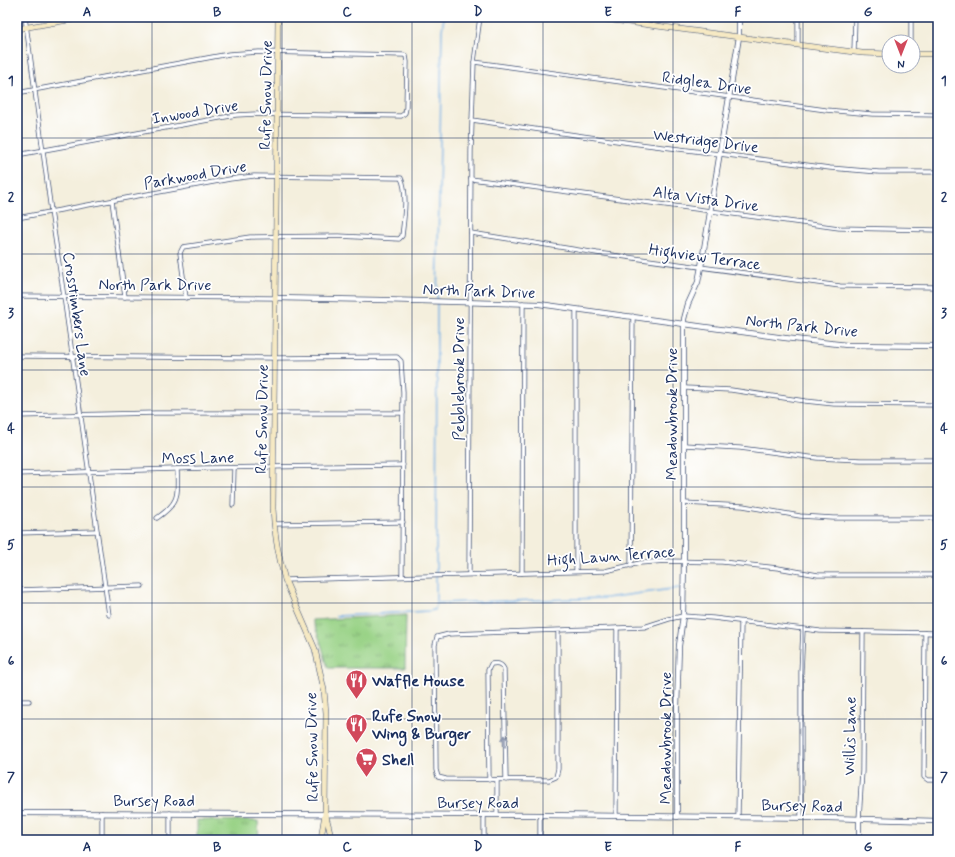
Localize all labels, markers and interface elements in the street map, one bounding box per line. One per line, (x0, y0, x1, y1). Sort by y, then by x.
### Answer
text: A (83, 4, 91, 21)
text: B (213, 4, 222, 21)
text: C (342, 4, 352, 21)
text: D (474, 4, 483, 21)
text: E (604, 4, 612, 21)
text: F (735, 4, 742, 21)
text: G (864, 4, 873, 21)
north arrow (881, 34, 921, 74)
street label: Rufe Snow Drive (255, 40, 278, 150)
text: N (897, 56, 905, 70)
street label: Ridglea Drive (661, 67, 753, 101)
text: 1 (8, 73, 14, 90)
text: 1 (941, 73, 947, 90)
street label: Inwood Drive (151, 95, 240, 130)
street label: Westridge Drive (652, 125, 760, 159)
street label: Parkwood Drive (142, 156, 248, 195)
street label: Alta Vista Drive (651, 182, 761, 217)
text: 2 (8, 189, 15, 206)
text: 2 (941, 189, 948, 206)
street label: Highview Terrace (647, 239, 763, 277)
street label: Crosstimbers Lane (57, 251, 96, 378)
street label: North Park Drive (99, 275, 211, 296)
street label: North Park Drive (422, 279, 536, 304)
text: 3 (8, 305, 14, 322)
text: 3 (941, 305, 947, 322)
street label: North Park Drive (745, 310, 859, 343)
street label: Pebblebrook Drive (449, 317, 470, 441)
street label: Meadowbrook Drive (662, 348, 683, 480)
street label: Rufe Snow Drive (251, 364, 274, 474)
text: 4 (7, 421, 15, 438)
text: 4 (940, 421, 948, 438)
street label: Moss Lane (161, 447, 235, 470)
text: 5 (7, 537, 15, 554)
text: 5 (940, 537, 948, 554)
street label: High Lawn Terrace (546, 542, 676, 572)
text: 6 (8, 653, 15, 670)
text: 6 (941, 653, 948, 670)
restaurant icon: Waffle House (344, 667, 370, 700)
place label: Waffle House (371, 671, 465, 692)
street label: Meadowbrook Drive (656, 672, 677, 804)
street label: Rufe Snow Drive (301, 692, 324, 802)
street label: Willis Lane (839, 696, 862, 776)
place label: Rufe Snow Wing & Burger (371, 706, 471, 747)
restaurant icon: Rufe Snow Wing & Burger (343, 711, 369, 744)
one-way arrow (502, 735, 509, 748)
supermarket icon: Shell (353, 746, 379, 779)
place label: Shell (382, 750, 414, 771)
text: 7 (7, 769, 15, 786)
text: 7 (940, 769, 948, 786)
street label: Bursey Road (113, 791, 195, 812)
street label: Bursey Road (437, 793, 519, 814)
street label: Bursey Road (761, 795, 843, 818)
text: A (83, 839, 91, 856)
text: B (213, 839, 222, 856)
text: C (342, 839, 352, 856)
text: D (474, 839, 483, 856)
text: E (604, 839, 612, 856)
text: F (735, 839, 742, 856)
text: G (864, 839, 873, 856)

